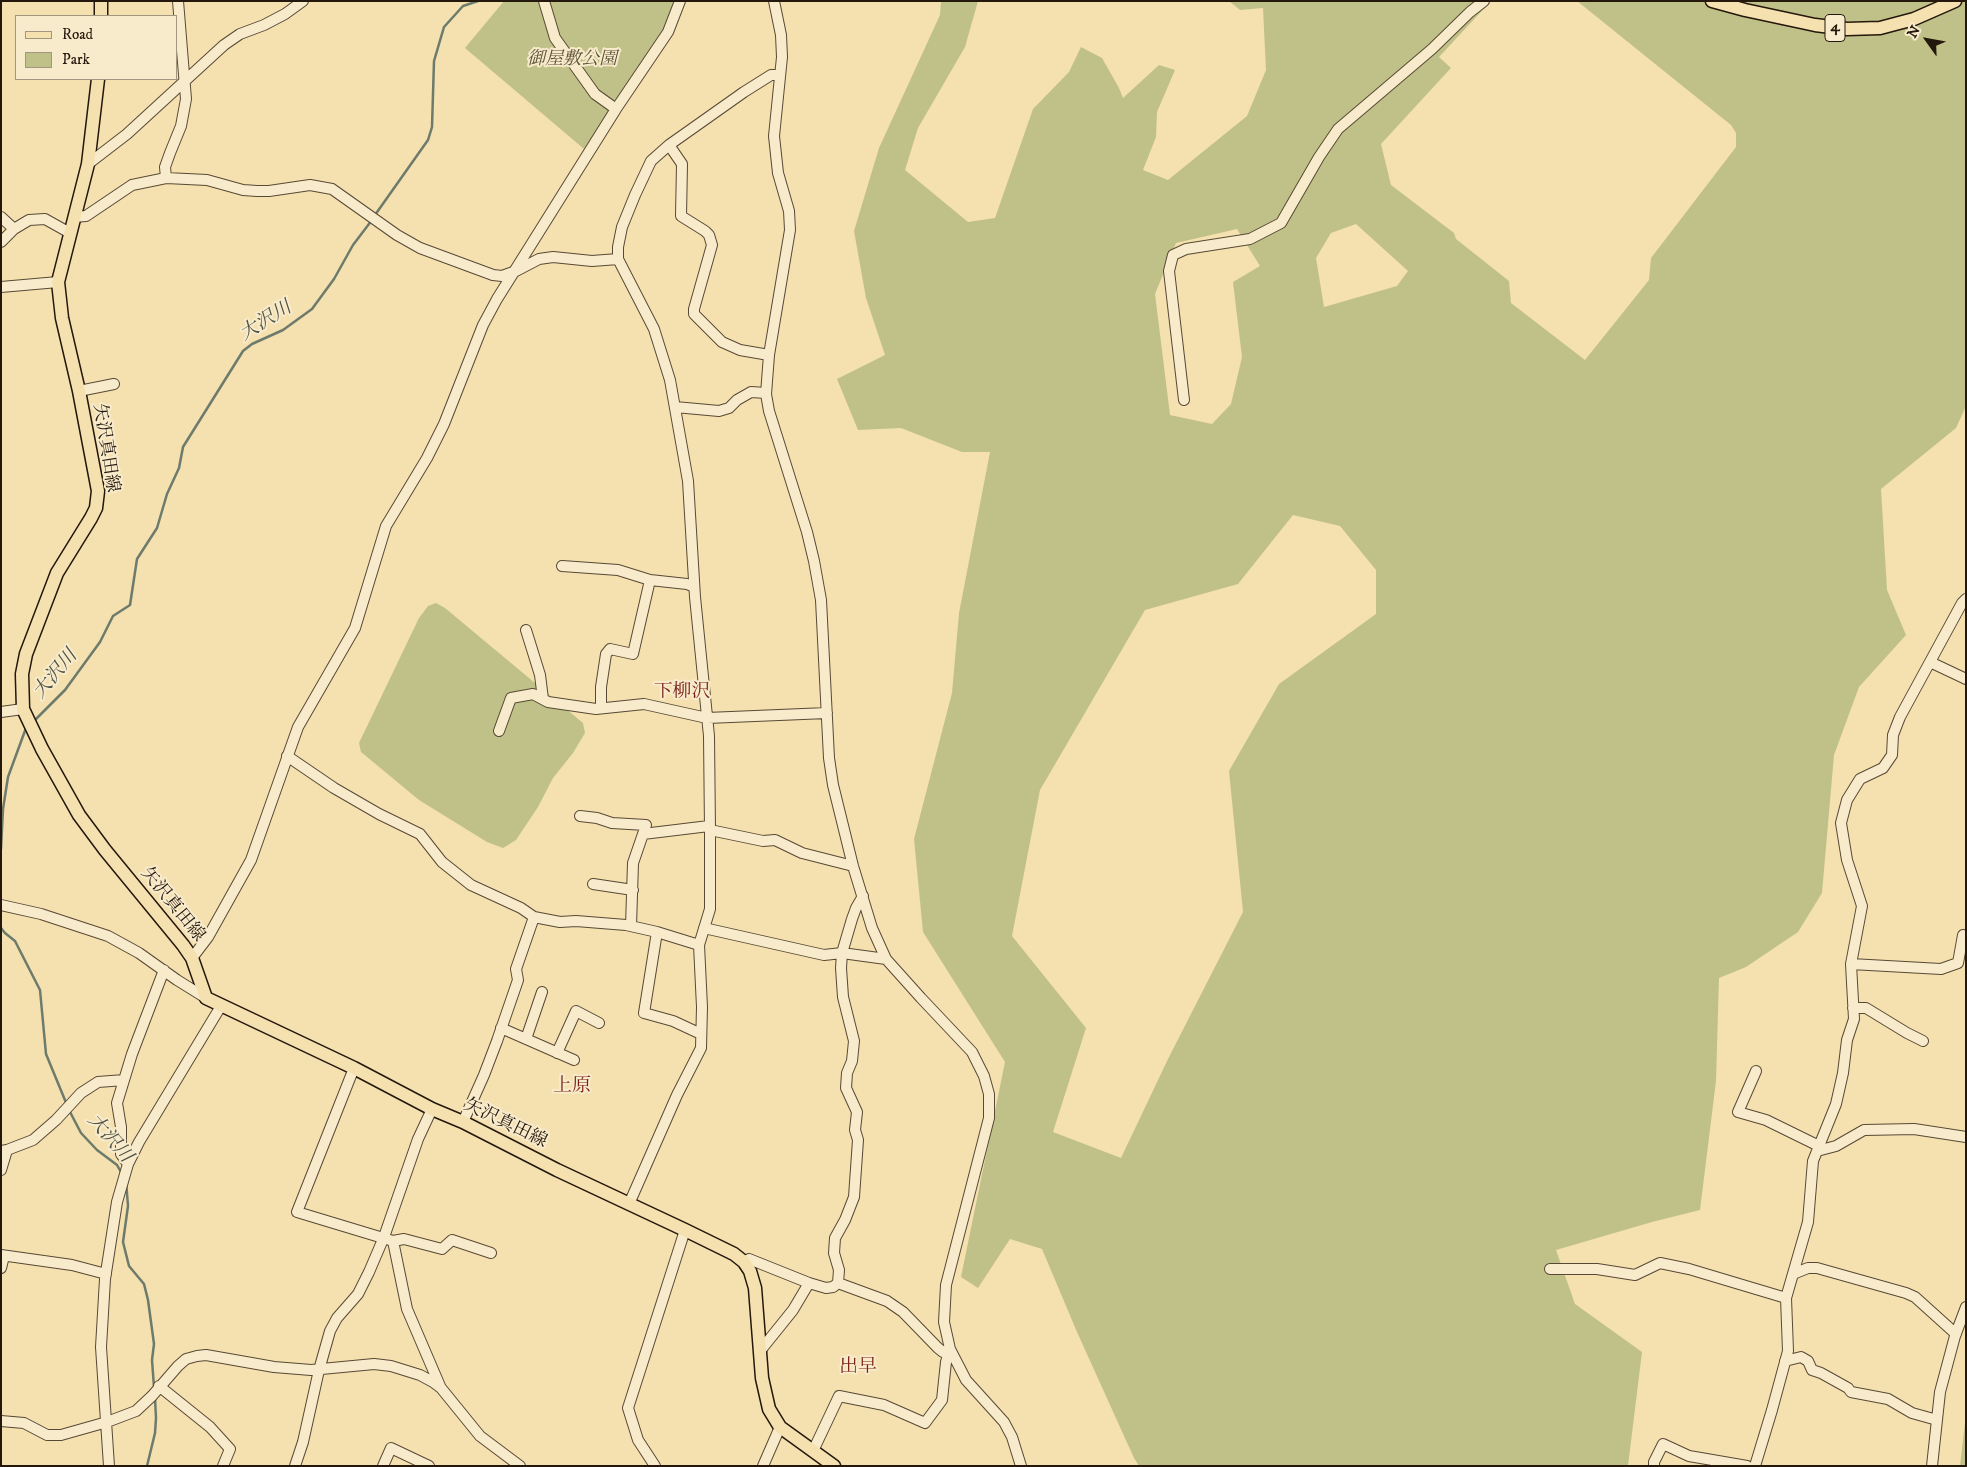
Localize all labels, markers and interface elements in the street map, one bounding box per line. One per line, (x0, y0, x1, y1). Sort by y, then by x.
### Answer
road number: 4 (1825, 14, 1845, 42)
legend (15, 15, 178, 80)
north arrow (1902, 15, 1952, 65)
text: N (1904, 22, 1925, 42)
text: Road (62, 25, 93, 44)
park label: 御屋敷公園 (527, 49, 617, 71)
text: Park (62, 50, 90, 69)
water label: 大沢川 (236, 297, 296, 347)
street label: 矢沢真田線 (87, 402, 123, 494)
water label: 大沢川 (29, 646, 83, 704)
district label: 下柳沢 (654, 682, 710, 704)
street label: 矢沢真田線 (135, 863, 209, 947)
district label: 上原 (553, 1076, 591, 1098)
street label: 矢沢真田線 (460, 1095, 550, 1153)
water label: 大沢川 (82, 1110, 136, 1168)
district label: 出早 (839, 1357, 877, 1379)

